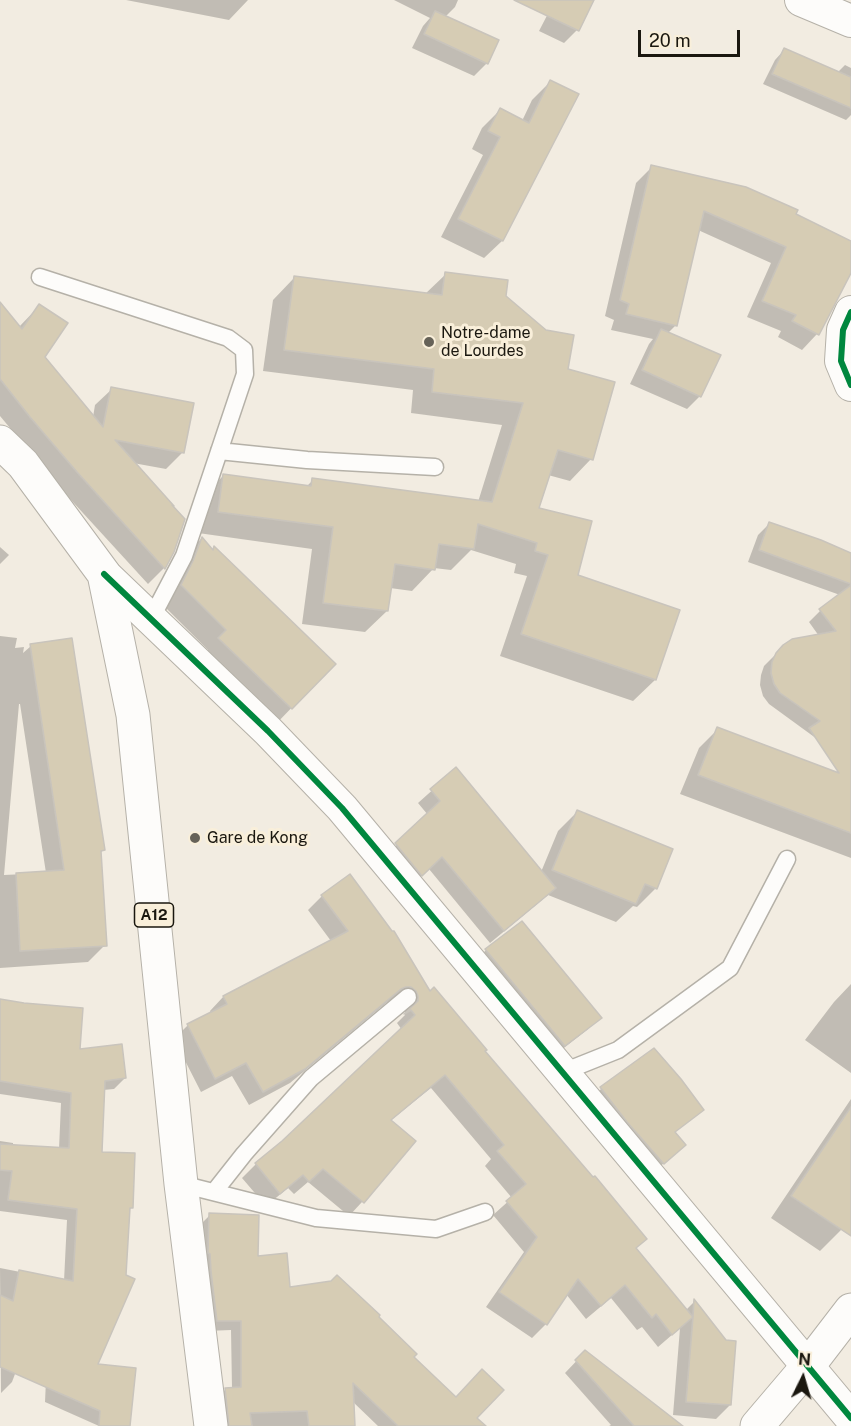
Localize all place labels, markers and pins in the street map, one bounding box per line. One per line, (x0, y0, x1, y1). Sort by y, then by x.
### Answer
place label: Notre-dame de Lourdes (441, 323, 531, 361)
marker: Notre-dame de Lourdes (422, 335, 436, 349)
place label: Gare de Kong (207, 828, 308, 848)
marker: Gare de Kong (188, 831, 202, 845)

